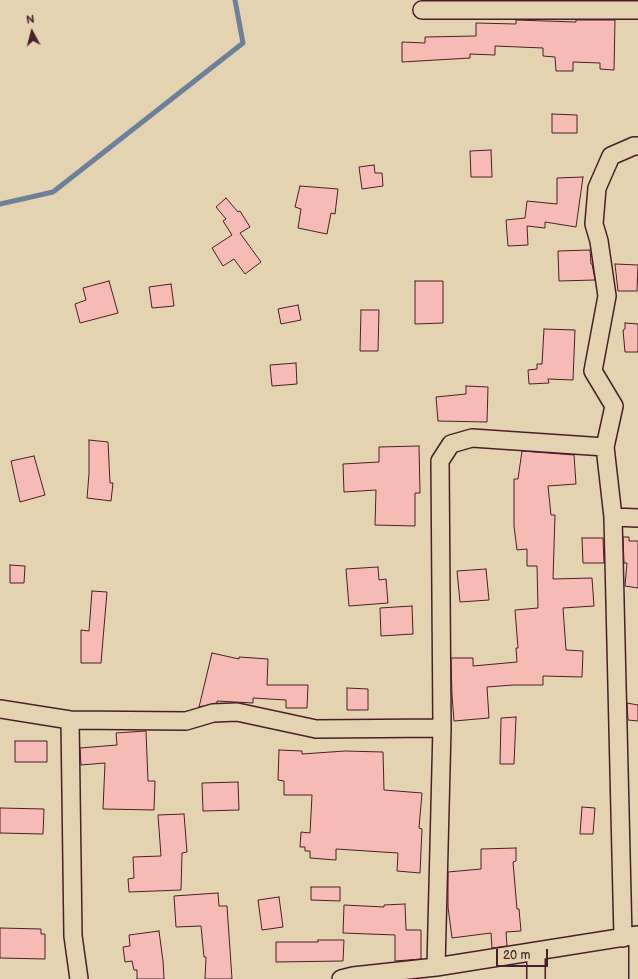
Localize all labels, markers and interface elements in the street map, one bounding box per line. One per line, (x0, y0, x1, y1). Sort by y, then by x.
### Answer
north arrow (12, 12, 52, 52)
text: N (26, 13, 35, 27)
scale bar (498, 941, 550, 967)
text: 20 m (503, 948, 530, 963)

